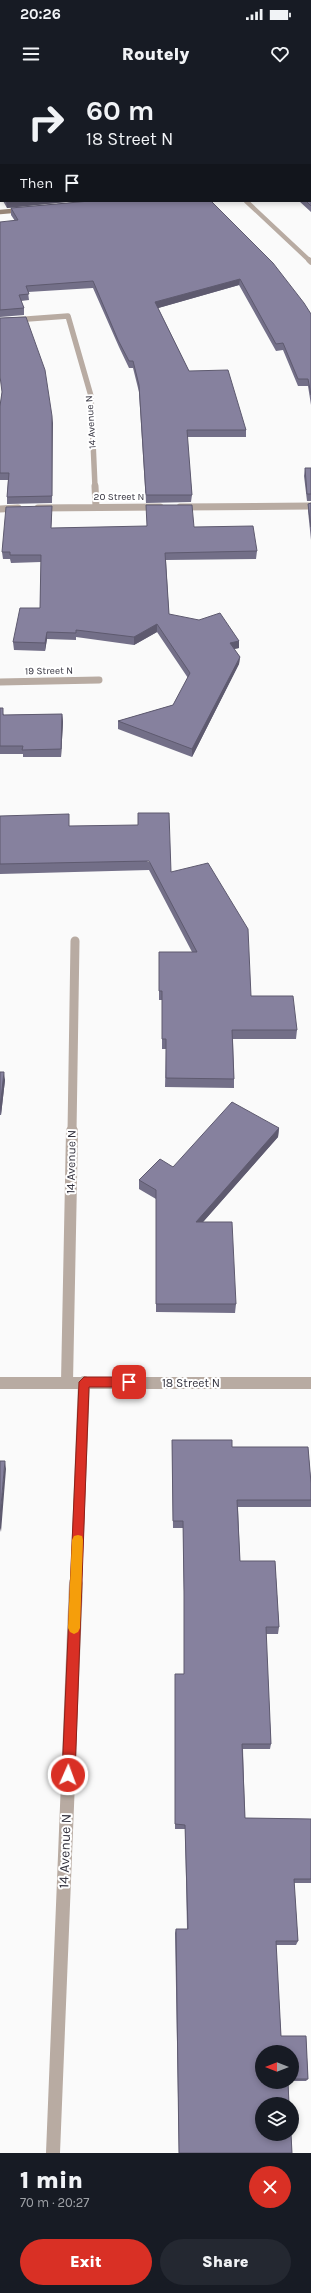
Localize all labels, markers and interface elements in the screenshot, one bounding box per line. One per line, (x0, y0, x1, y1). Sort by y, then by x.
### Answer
text: 20:26 (20, 5, 61, 23)
icon: menu (20, 43, 42, 65)
text: Routely (122, 43, 189, 65)
icon: heart (269, 43, 291, 65)
text: 60 m (86, 94, 154, 127)
icon: right (20, 96, 72, 148)
text: 18 Street N (86, 128, 173, 150)
icon: arrive (61, 172, 83, 194)
text: Then (20, 174, 53, 192)
street label: 14 Avenue N (83, 395, 99, 449)
street label: 20 Street N (94, 491, 144, 503)
street label: 19 Street N (25, 665, 73, 677)
street label: 14 Avenue N (63, 1130, 79, 1194)
pin (112, 1365, 146, 1399)
icon: arrive (118, 1371, 140, 1393)
street label: 18 Street N (162, 1376, 220, 1390)
position arrow (47, 1754, 89, 1796)
street label: 14 Avenue N (55, 1813, 75, 1889)
north arrow (255, 2045, 299, 2089)
map controls (255, 2045, 299, 2141)
button: layers (255, 2097, 299, 2141)
text: 1 min (20, 2166, 83, 2194)
button: close (249, 2166, 291, 2208)
text: 70 m · 20:27 (20, 2195, 89, 2210)
button: Exit (20, 2239, 152, 2285)
button: Share (160, 2239, 291, 2285)

